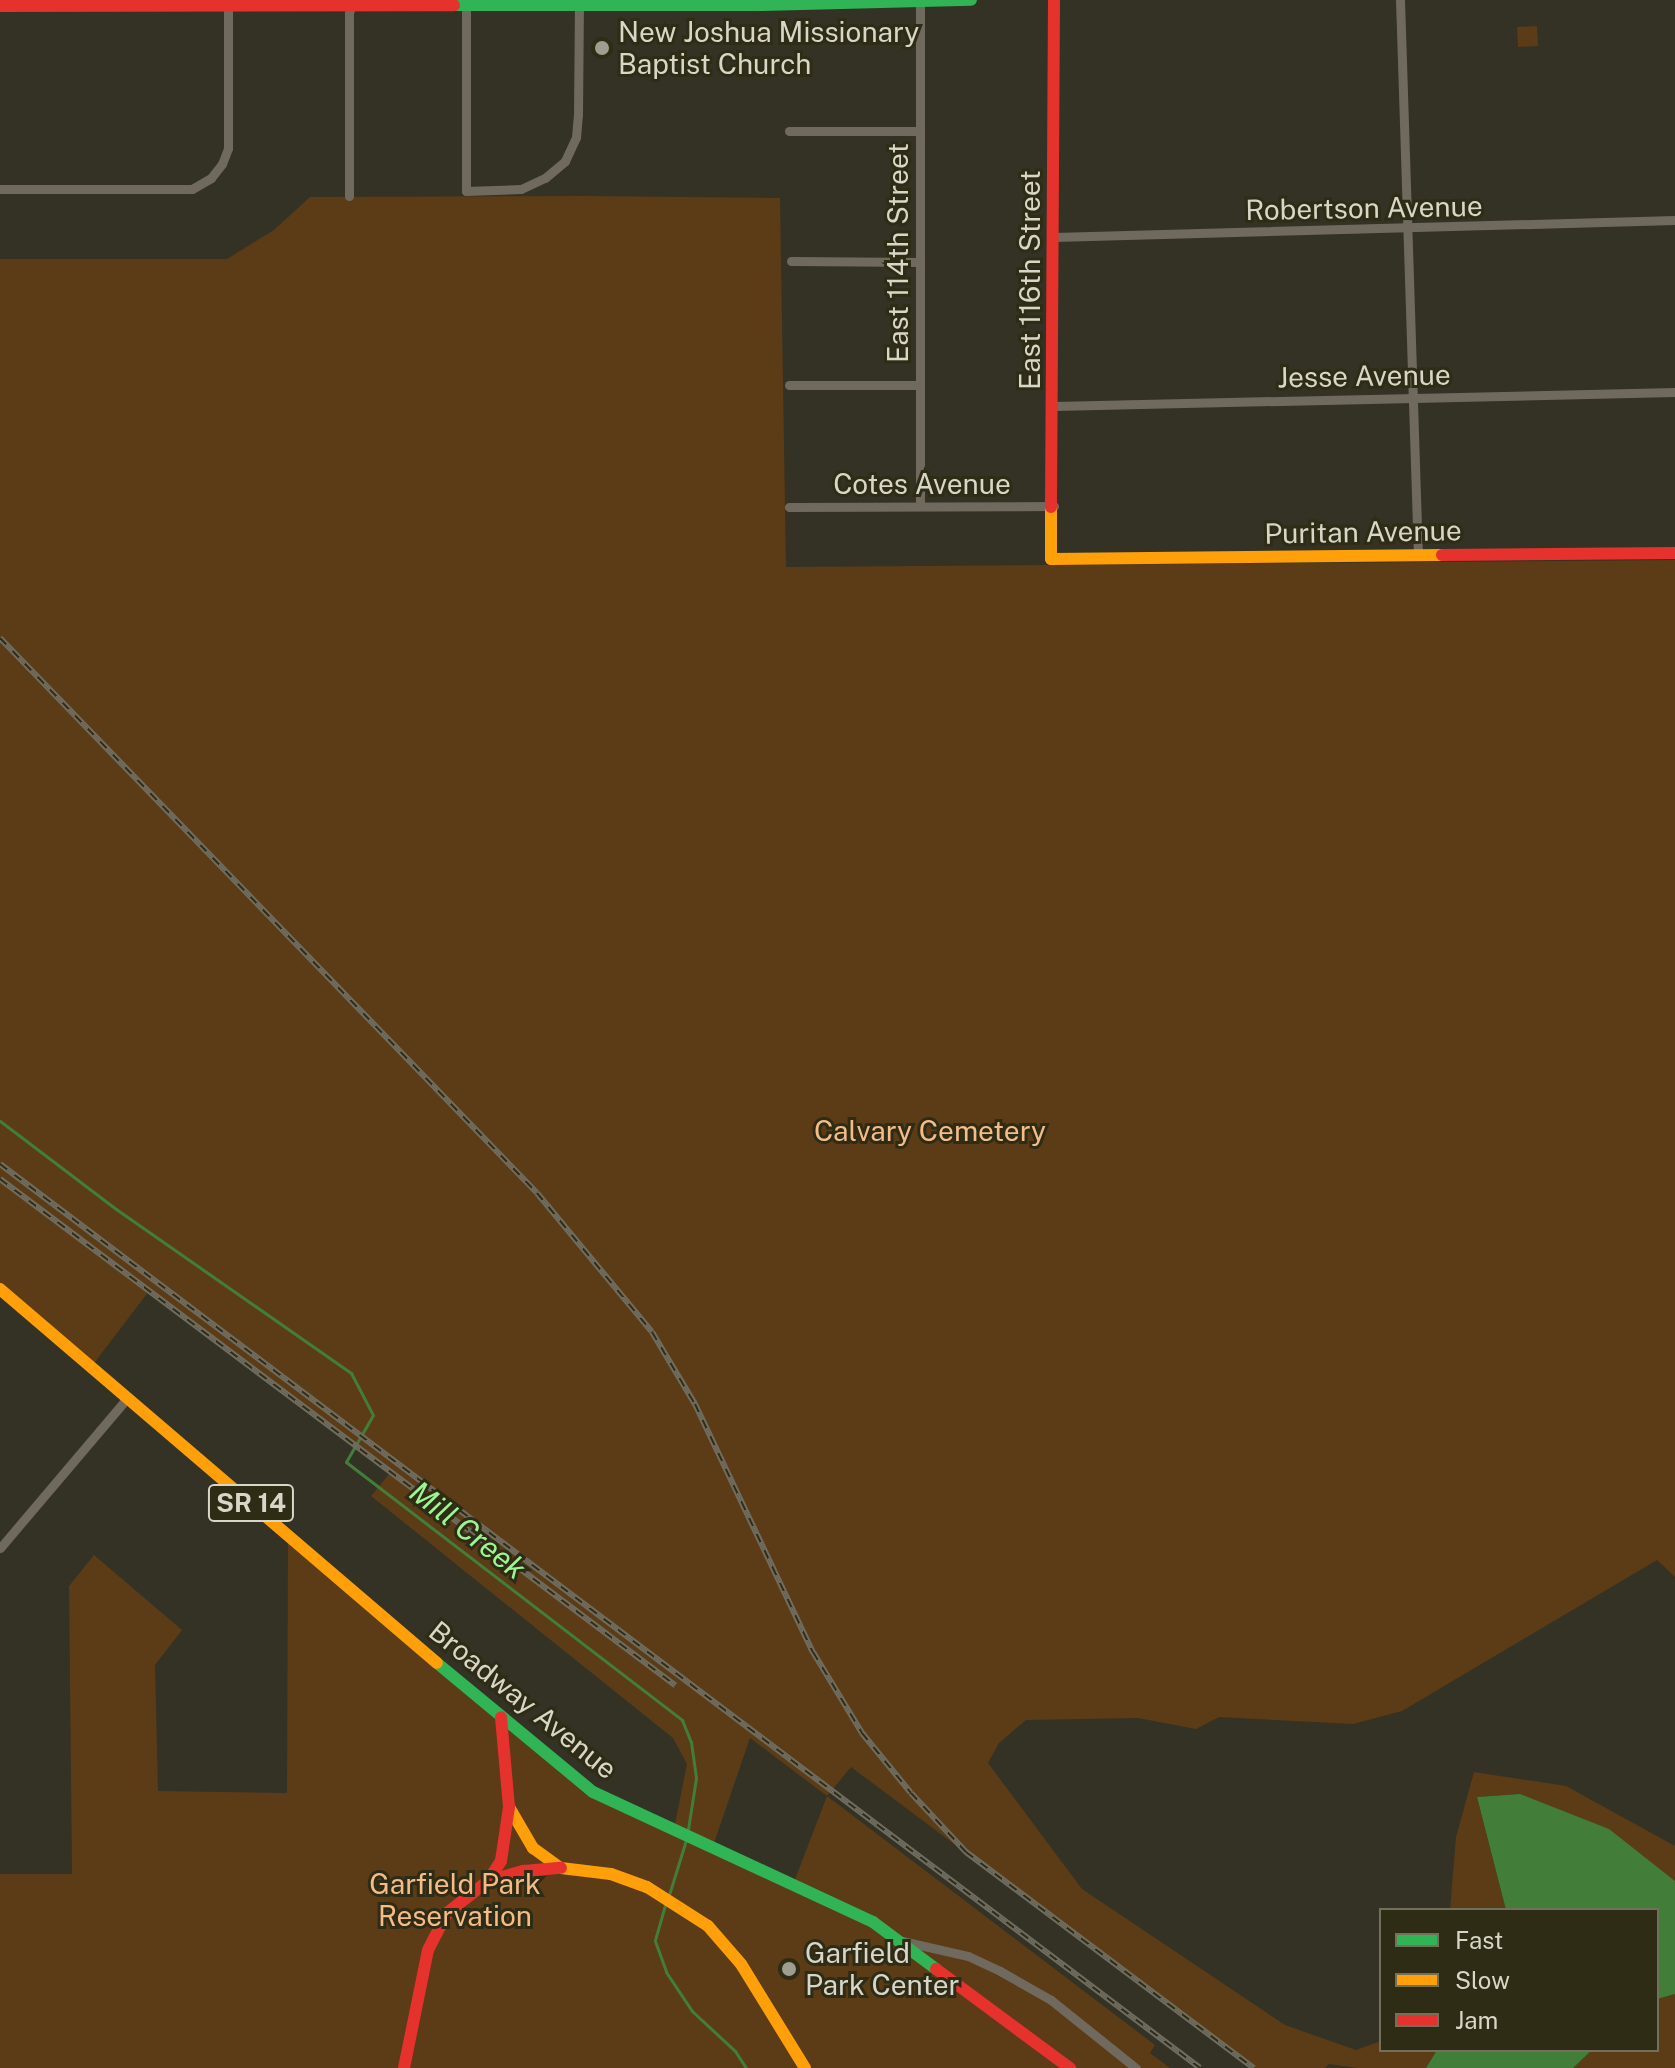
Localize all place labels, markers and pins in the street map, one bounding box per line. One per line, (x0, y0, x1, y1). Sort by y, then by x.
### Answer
place label: New Joshua Missionary Baptist Church (618, 15, 919, 81)
marker: New Joshua Missionary Baptist Church (593, 39, 611, 57)
place label: Garfield Park Center (805, 1936, 959, 2002)
marker: Garfield Park Center (780, 1960, 798, 1978)

